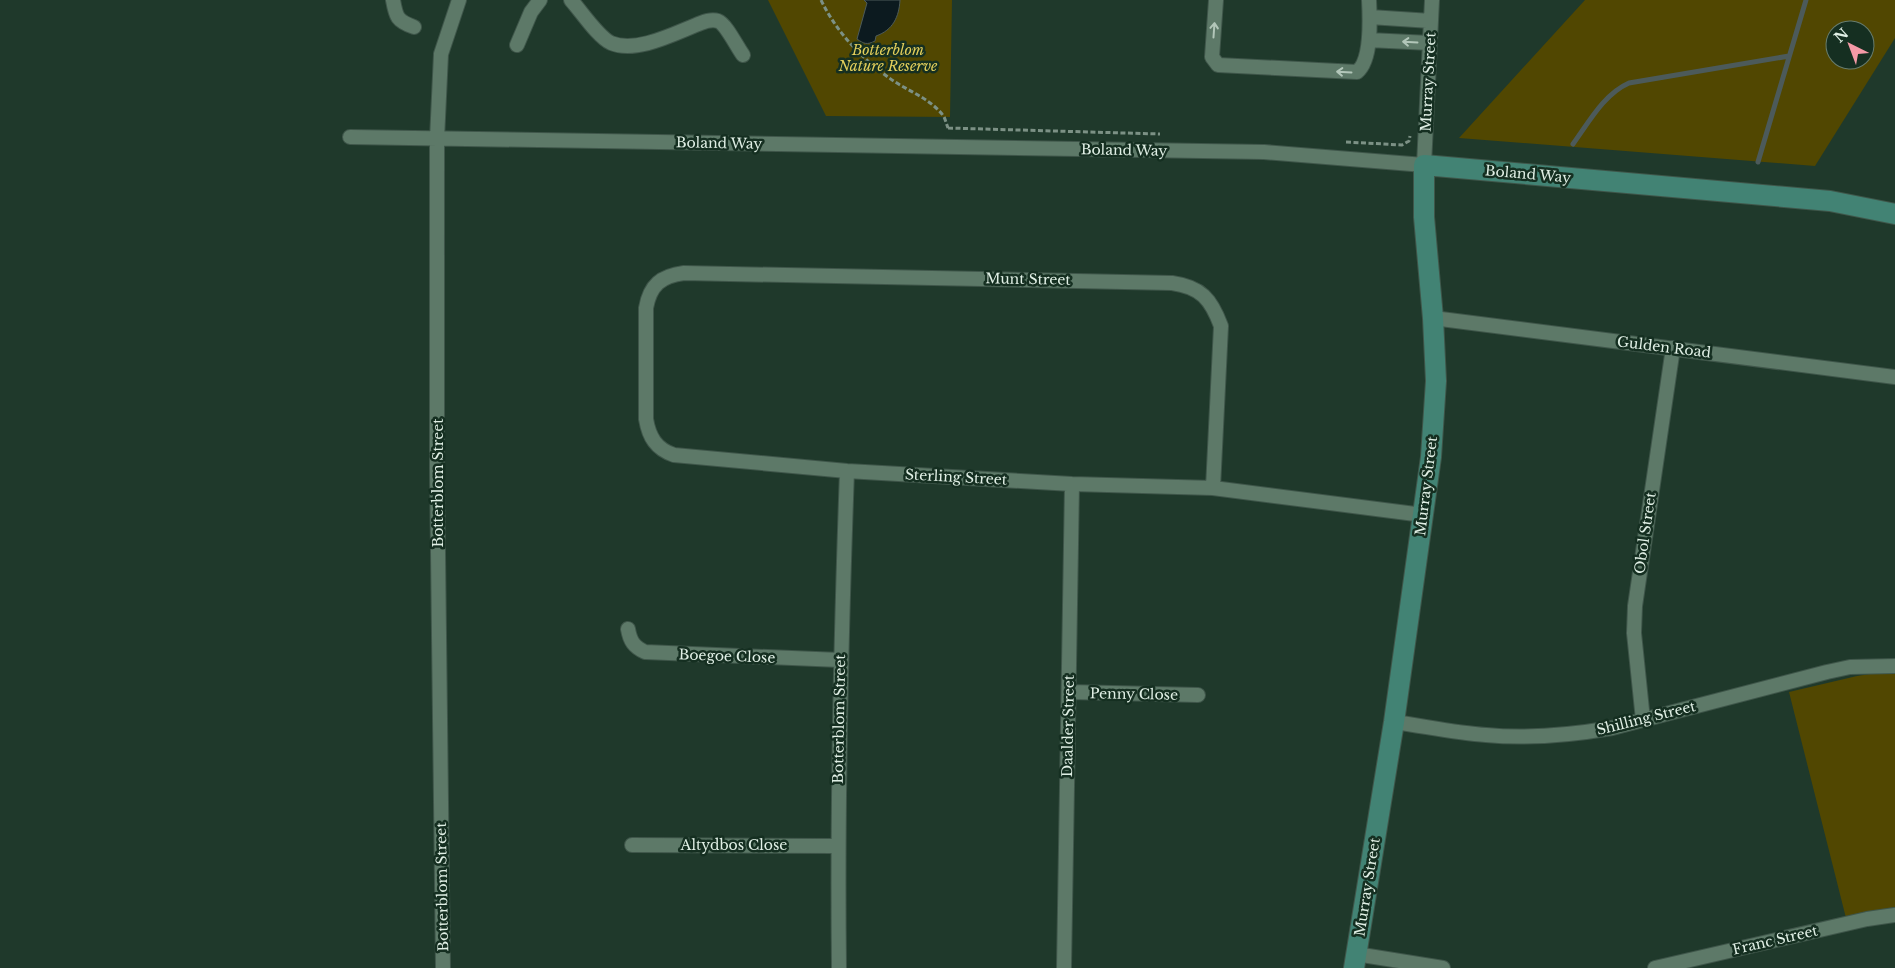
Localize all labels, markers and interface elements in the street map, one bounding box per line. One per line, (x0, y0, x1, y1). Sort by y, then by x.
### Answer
north arrow (1825, 20, 1875, 70)
one-way arrow (1210, 23, 1219, 39)
text: N (1830, 24, 1852, 46)
street label: Murray Street (1416, 31, 1440, 132)
one-way arrow (1402, 37, 1418, 47)
park label: Botterblom Nature Reserve (838, 41, 938, 75)
one-way arrow (1336, 67, 1352, 76)
street label: Boland Way (676, 133, 762, 153)
street label: Boland Way (1081, 140, 1167, 160)
street label: Boland Way (1484, 161, 1572, 187)
street label: Munt Street (985, 269, 1072, 289)
street label: Gulden Road (1616, 332, 1713, 362)
street label: Botterblom Street (429, 418, 447, 548)
street label: Murray Street (1411, 435, 1441, 537)
street label: Sterling Street (904, 465, 1008, 489)
street label: Obol Street (1630, 490, 1660, 575)
street label: Boegoe Close (678, 645, 776, 667)
street label: Botterblom Street (829, 654, 849, 784)
street label: Daalder Street (1058, 674, 1078, 777)
street label: Penny Close (1090, 684, 1178, 704)
street label: Shilling Street (1595, 697, 1698, 739)
street label: Botterblom Street (432, 822, 452, 952)
street label: Altydbos Close (680, 836, 787, 854)
street label: Murray Street (1350, 836, 1384, 938)
street label: Franc Street (1731, 921, 1820, 959)

